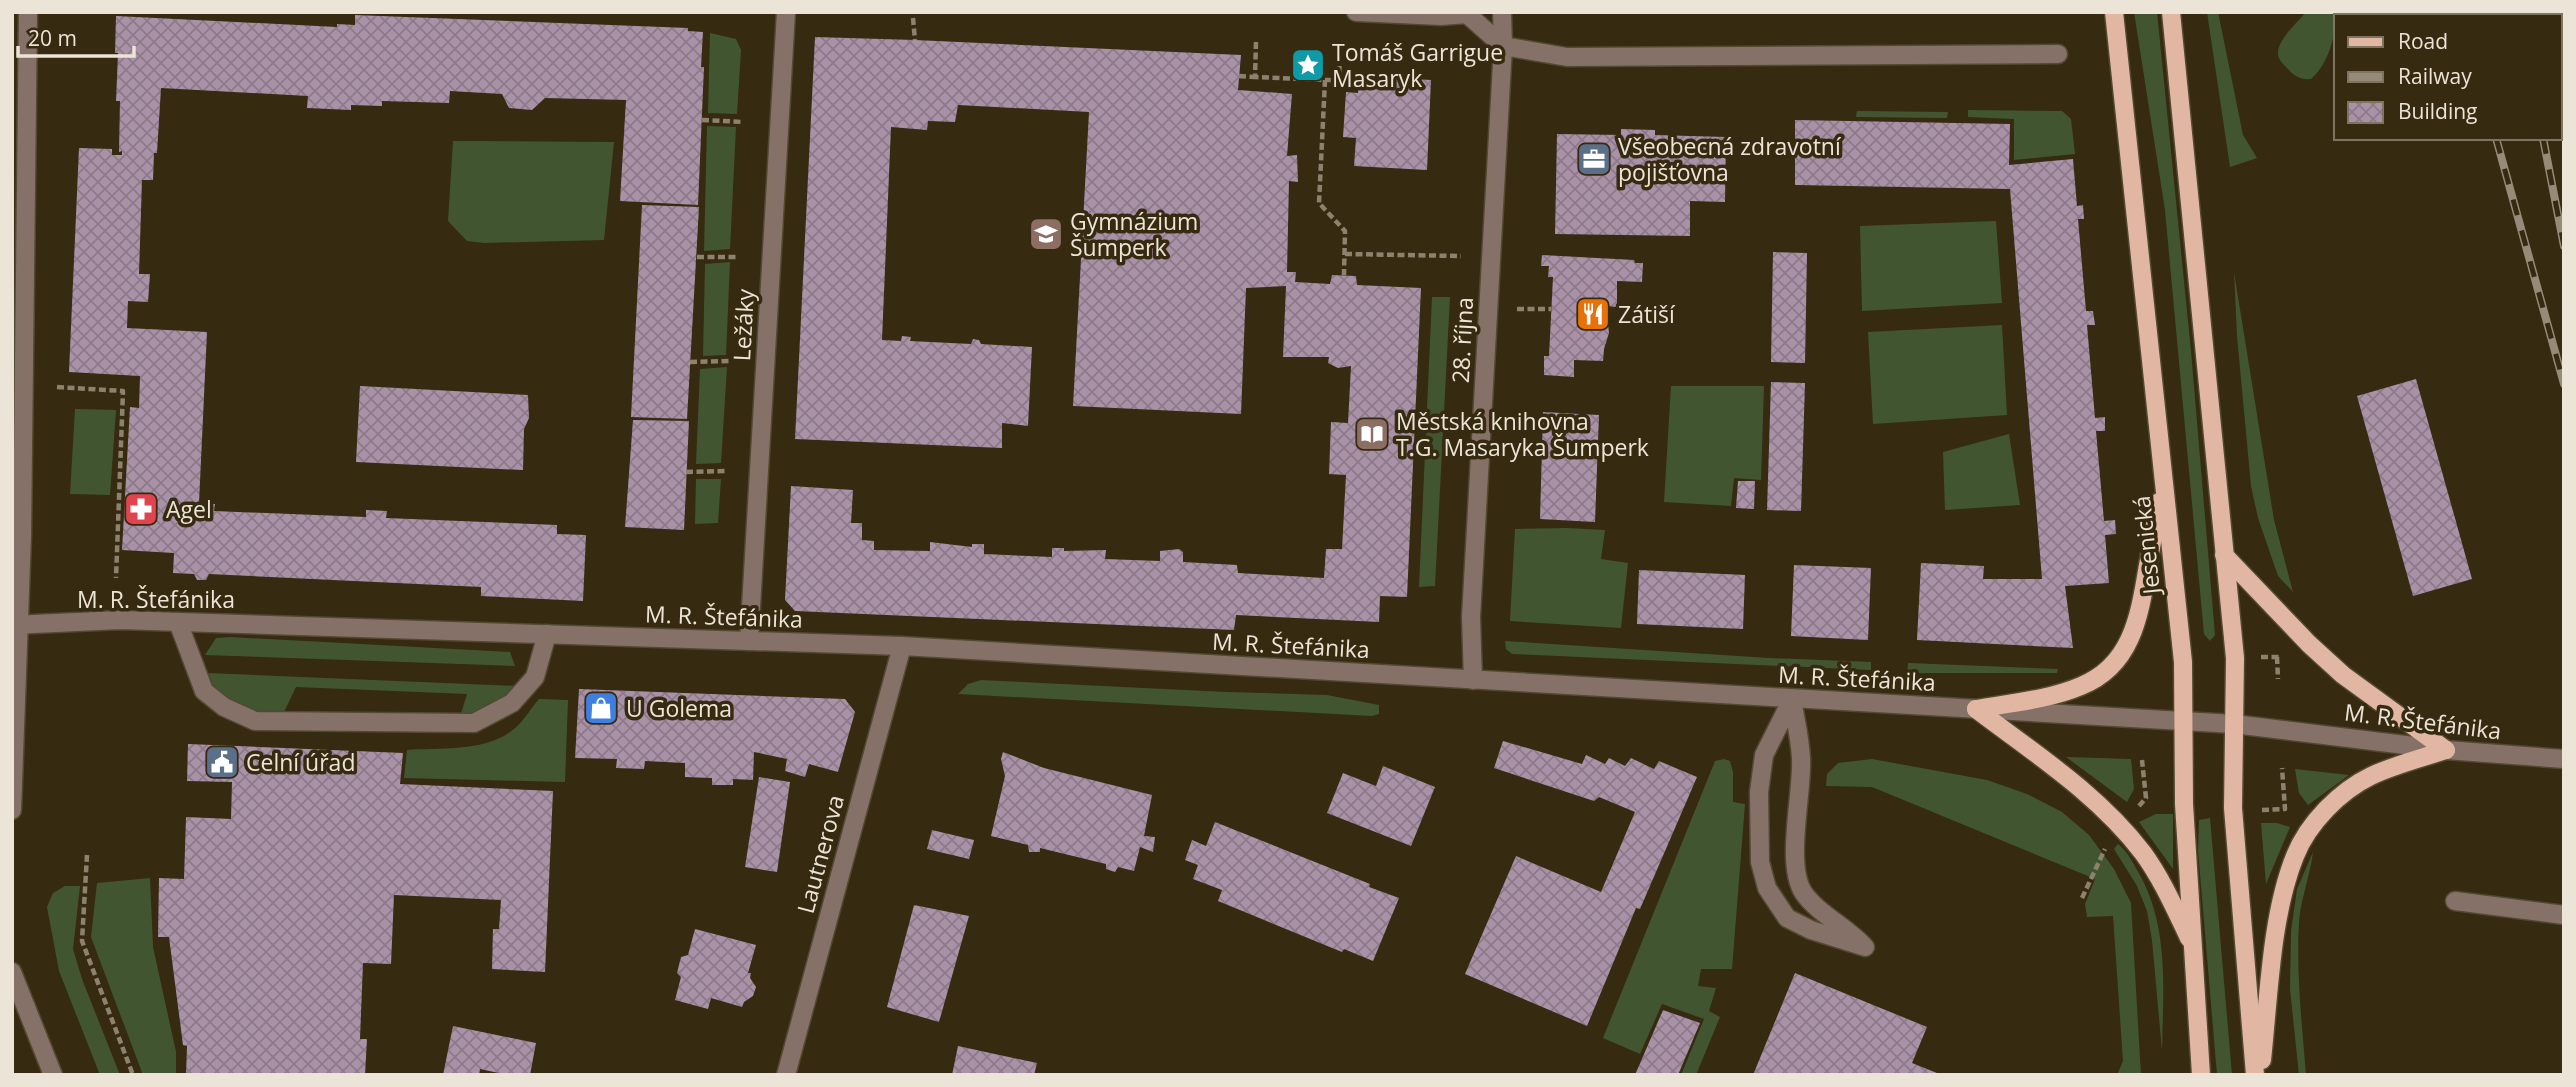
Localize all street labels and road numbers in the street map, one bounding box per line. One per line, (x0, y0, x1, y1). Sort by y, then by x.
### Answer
street label: Ležáky (725, 288, 761, 362)
street label: 28. října (1444, 296, 1480, 384)
street label: Jesenická (2125, 494, 2167, 598)
street label: M. R. Štefánika (77, 583, 235, 615)
street label: M. R. Štefánika (645, 597, 803, 635)
street label: M. R. Štefánika (1211, 625, 1371, 665)
street label: M. R. Štefánika (1777, 658, 1937, 698)
street label: M. R. Štefánika (2343, 695, 2503, 747)
street label: Lautnerova (789, 791, 851, 917)

